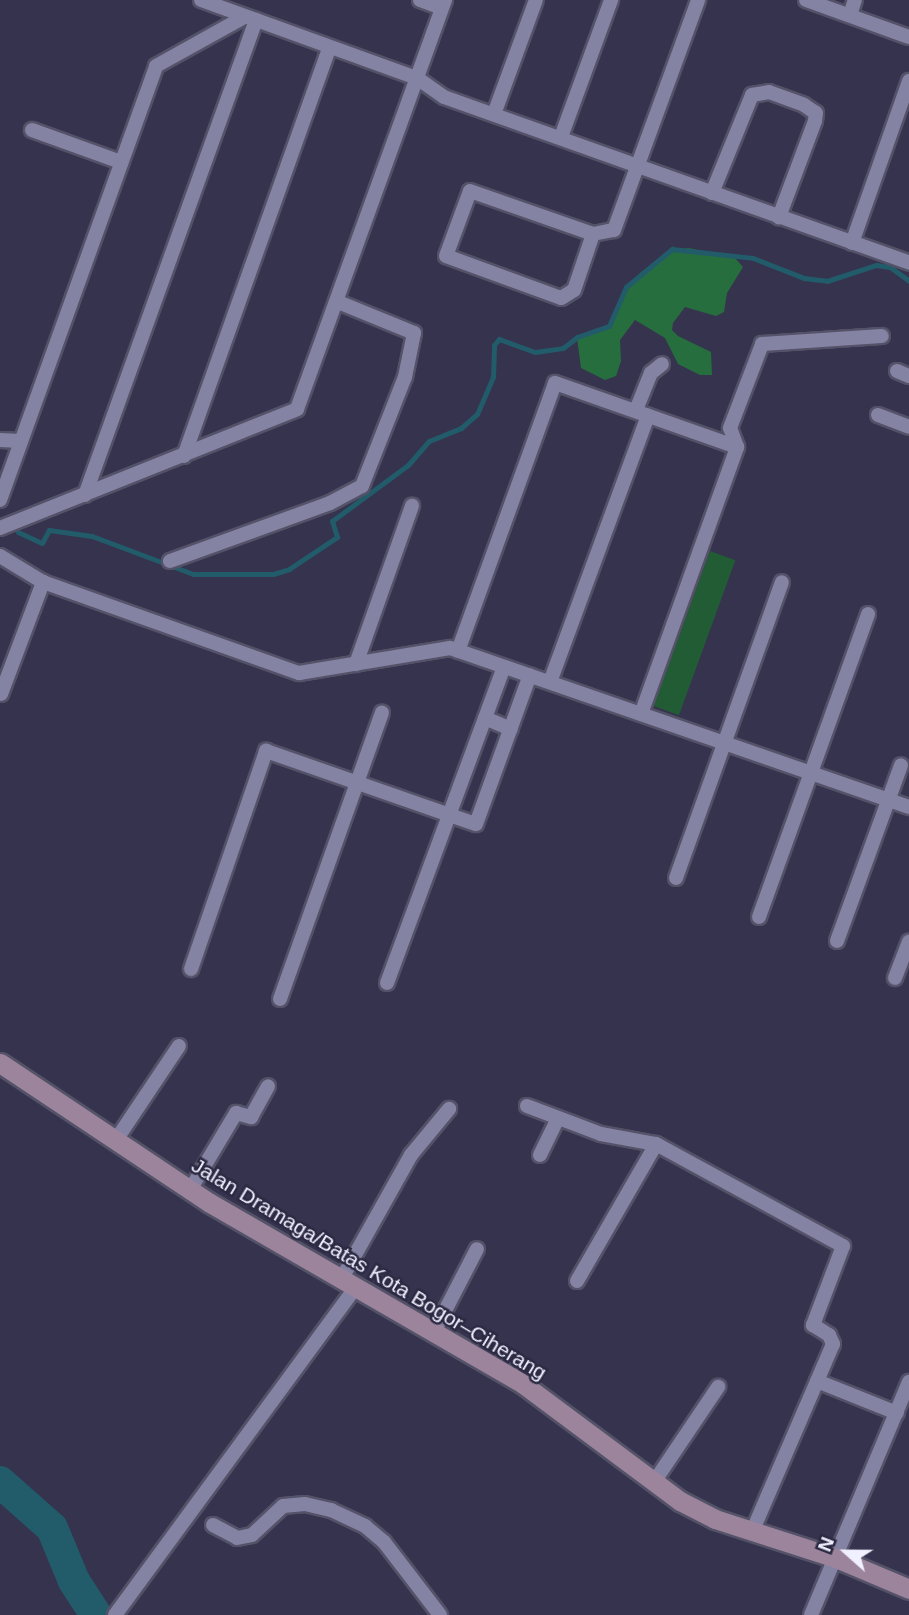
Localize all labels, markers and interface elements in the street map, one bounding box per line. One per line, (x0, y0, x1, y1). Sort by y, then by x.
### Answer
street label: Jalan Dramaga/Batas Kota Bogor–Ciherang (187, 1153, 551, 1385)
north arrow (811, 1517, 881, 1587)
text: N (814, 1534, 838, 1554)

